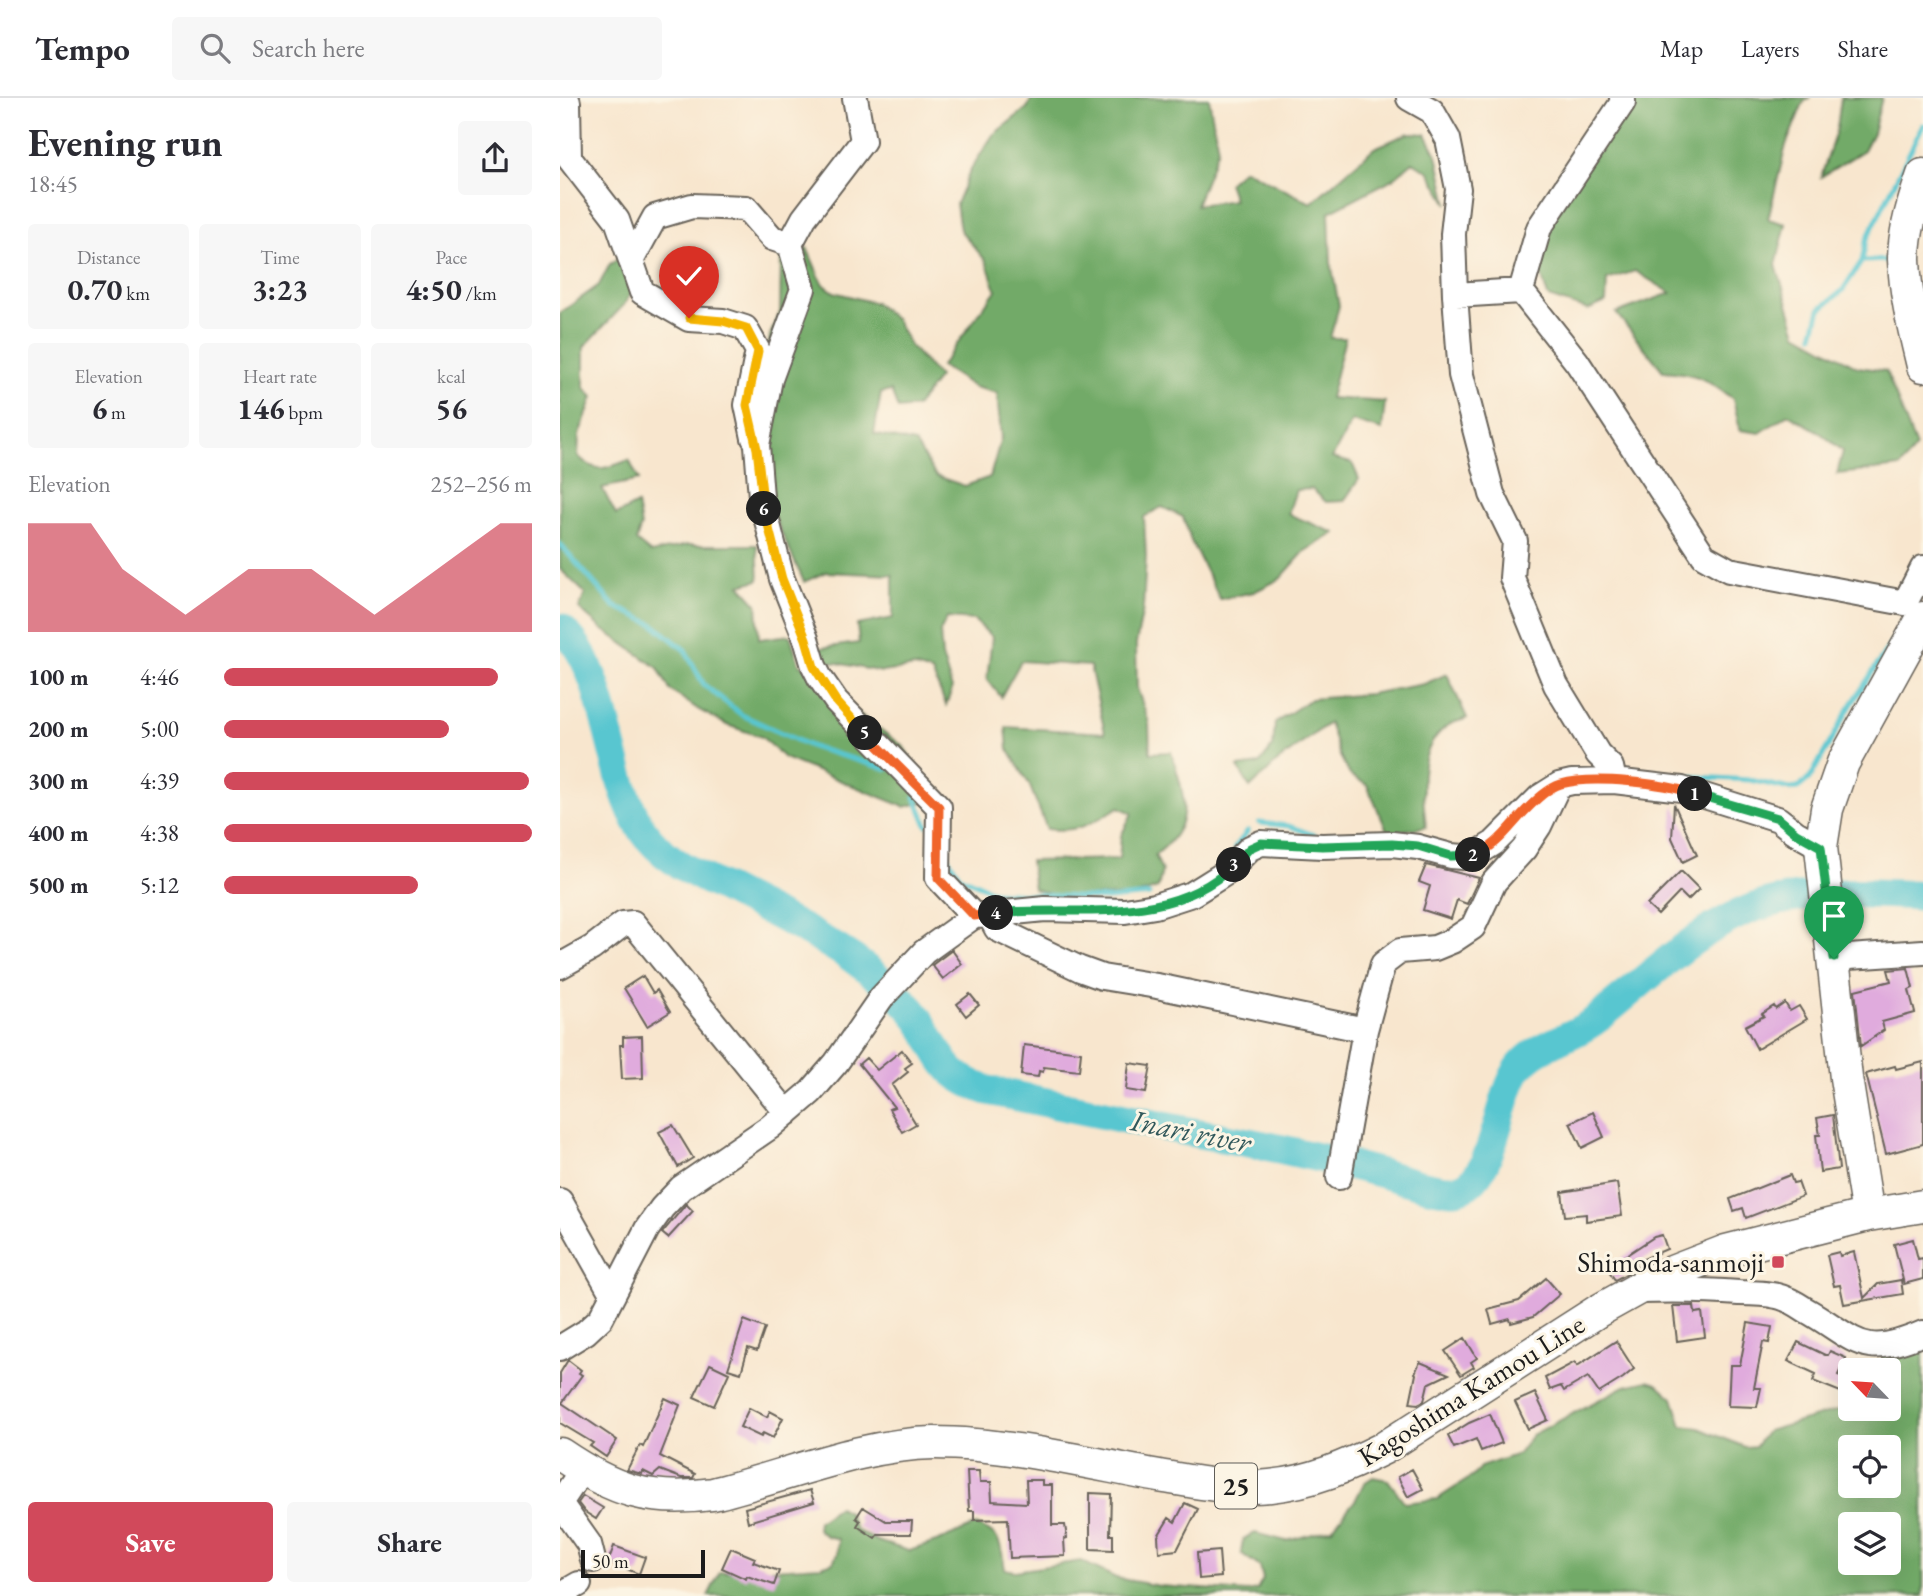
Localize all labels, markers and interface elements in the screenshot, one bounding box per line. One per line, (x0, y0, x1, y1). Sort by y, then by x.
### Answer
search box (172, 17, 662, 80)
text: Tempo (35, 27, 130, 70)
icon: search (196, 29, 234, 67)
text: Search here (252, 31, 365, 65)
text: Map (1660, 33, 1703, 64)
text: Layers (1741, 33, 1800, 64)
text: Share (1838, 33, 1888, 64)
text: Evening run (28, 118, 223, 167)
button: share (458, 121, 532, 195)
text: 18:45 (28, 169, 78, 199)
text: Distance (77, 245, 140, 270)
text: Time (260, 245, 300, 270)
text: Pace (435, 245, 467, 270)
pin (659, 246, 719, 318)
icon: check (670, 257, 708, 295)
text: 0.70 (67, 270, 122, 309)
text: 3:23 (252, 270, 308, 309)
text: 4:50 (406, 270, 462, 309)
text: km (122, 281, 150, 306)
text: /km (462, 281, 497, 306)
text: Elevation (74, 364, 143, 389)
text: Heart rate (243, 364, 317, 389)
text: kcal (437, 364, 466, 389)
text: 6 (91, 389, 107, 428)
text: 146 (237, 389, 285, 428)
text: 56 (435, 389, 467, 428)
text: m (107, 400, 126, 425)
text: bpm (285, 400, 323, 425)
text: Elevation (28, 469, 111, 499)
text: 252–256 m (431, 469, 532, 499)
pin: 6 (746, 492, 782, 526)
text: 6 (758, 496, 769, 521)
text: 100 m (28, 662, 89, 692)
text: 4:46 (140, 662, 179, 692)
text: 200 m (28, 714, 89, 744)
text: 5:00 (140, 714, 179, 744)
pin: 5 (848, 716, 882, 750)
text: 5 (859, 720, 870, 745)
text: 300 m (28, 766, 89, 796)
text: 4:39 (140, 766, 179, 796)
pin: 1 (1678, 776, 1712, 812)
text: 1 (1689, 781, 1700, 806)
text: 400 m (28, 818, 89, 848)
text: 4:38 (140, 818, 179, 848)
pin: 2 (1455, 838, 1490, 872)
text: 2 (1467, 842, 1478, 867)
pin: 3 (1216, 848, 1252, 882)
text: 3 (1228, 852, 1239, 877)
text: 500 m (28, 870, 89, 900)
text: 5:12 (140, 870, 179, 900)
pin (1804, 886, 1864, 958)
pin: 4 (978, 896, 1013, 930)
icon: arrive (1815, 897, 1853, 935)
text: 4 (990, 900, 1001, 925)
water label: Inari river (1127, 1100, 1256, 1162)
place label: Shimoda-sanmoji (1577, 1244, 1764, 1280)
marker: Shimoda-sanmoji (1770, 1254, 1786, 1270)
street label: Kagoshima Kamou Line (1351, 1306, 1591, 1474)
north arrow (1838, 1358, 1900, 1421)
map controls (1838, 1358, 1901, 1575)
button: locate (1838, 1435, 1901, 1498)
road number: 25 (1215, 1464, 1257, 1508)
button: Save (28, 1502, 273, 1582)
button: Share (287, 1502, 532, 1582)
button: layers (1838, 1512, 1901, 1575)
scale bar (581, 1547, 705, 1579)
text: 50 m (592, 1549, 629, 1574)

